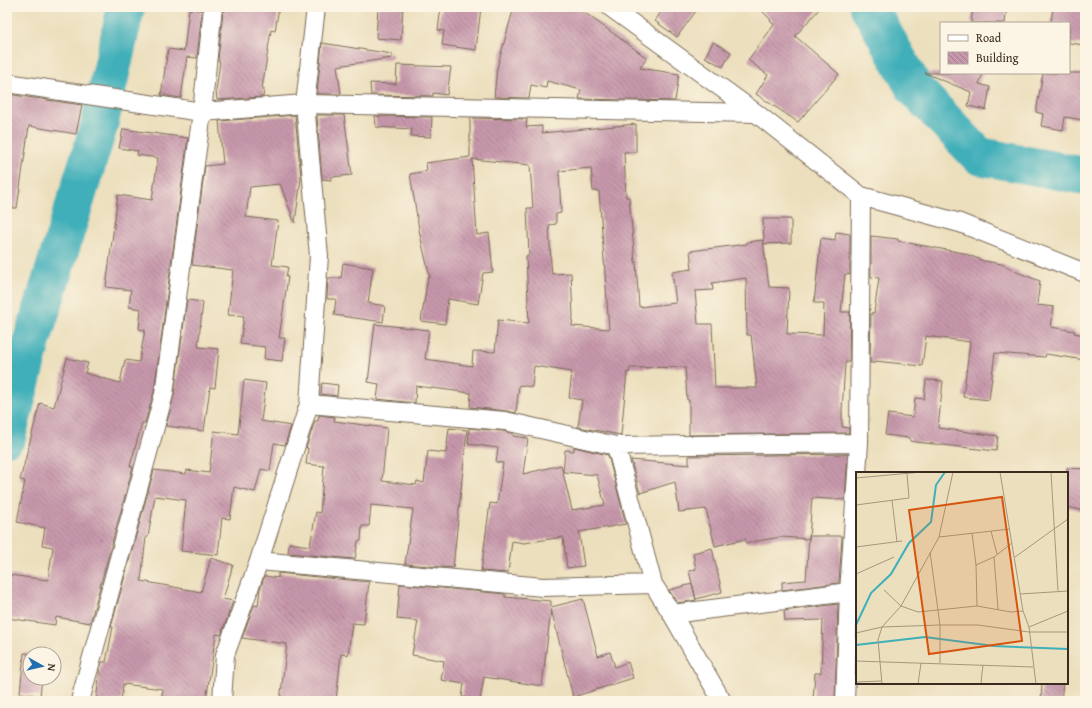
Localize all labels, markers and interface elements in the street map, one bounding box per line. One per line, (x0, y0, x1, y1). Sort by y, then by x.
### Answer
legend (940, 22, 1070, 74)
text: Road (976, 29, 1002, 46)
text: Building (976, 49, 1019, 66)
inset map (856, 472, 1068, 684)
north arrow (22, 646, 62, 686)
text: N (43, 663, 60, 673)

